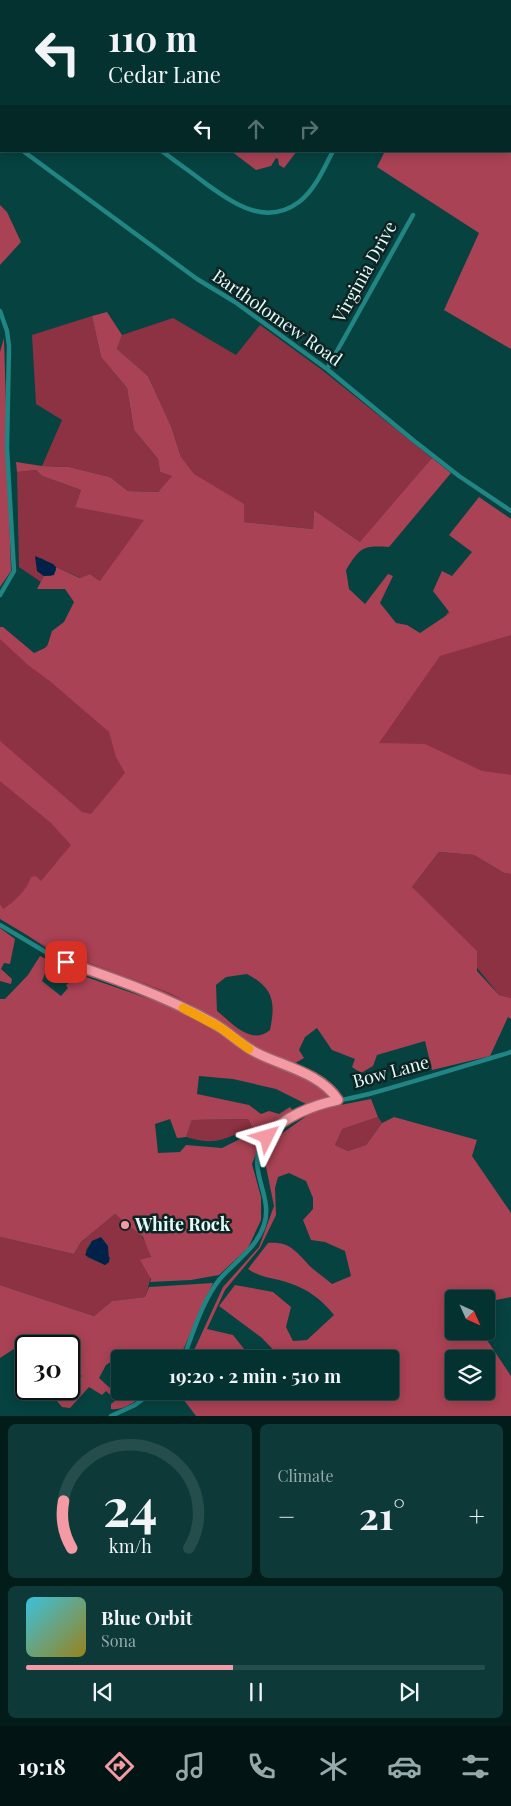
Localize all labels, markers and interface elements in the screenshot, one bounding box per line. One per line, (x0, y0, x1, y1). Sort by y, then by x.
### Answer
text: 110 m (108, 14, 197, 61)
icon: left (25, 20, 90, 85)
text: Cedar Lane (108, 59, 221, 89)
icon: left (189, 115, 217, 143)
icon: ahead (242, 115, 270, 143)
icon: right (295, 115, 323, 143)
street label: Virginia Drive (326, 217, 402, 327)
street label: Bartholomew Road (208, 263, 348, 371)
pin (45, 941, 87, 983)
icon: arrive (52, 948, 80, 976)
street label: Bow Lane (350, 1049, 432, 1093)
position arrow (240, 1110, 292, 1162)
place label: White Rock (134, 1212, 231, 1236)
marker: White Rock (119, 1219, 131, 1231)
north arrow (445, 1290, 495, 1340)
map controls (445, 1290, 495, 1400)
speed limit sign: 30 (15, 1335, 80, 1400)
button: layers (445, 1350, 495, 1400)
text: 19:20 · 2 min · 510 m (169, 1362, 341, 1388)
text: Climate (278, 1465, 334, 1486)
text: 24 (102, 1471, 157, 1540)
text: 21° (359, 1489, 405, 1540)
text: − (278, 1497, 296, 1534)
text: + (469, 1497, 485, 1534)
text: km/h (108, 1534, 152, 1557)
text: Blue Orbit (101, 1604, 192, 1630)
text: Sona (101, 1630, 136, 1651)
icon: previous (89, 1678, 117, 1706)
icon: pause (242, 1678, 270, 1706)
icon: next (395, 1678, 423, 1706)
icon: directions (102, 1749, 137, 1784)
icon: music (173, 1749, 208, 1784)
icon: phone (244, 1749, 279, 1784)
icon: climate (316, 1749, 351, 1784)
icon: car (387, 1749, 422, 1784)
icon: filters (458, 1749, 493, 1784)
text: 19:18 (18, 1751, 66, 1781)

